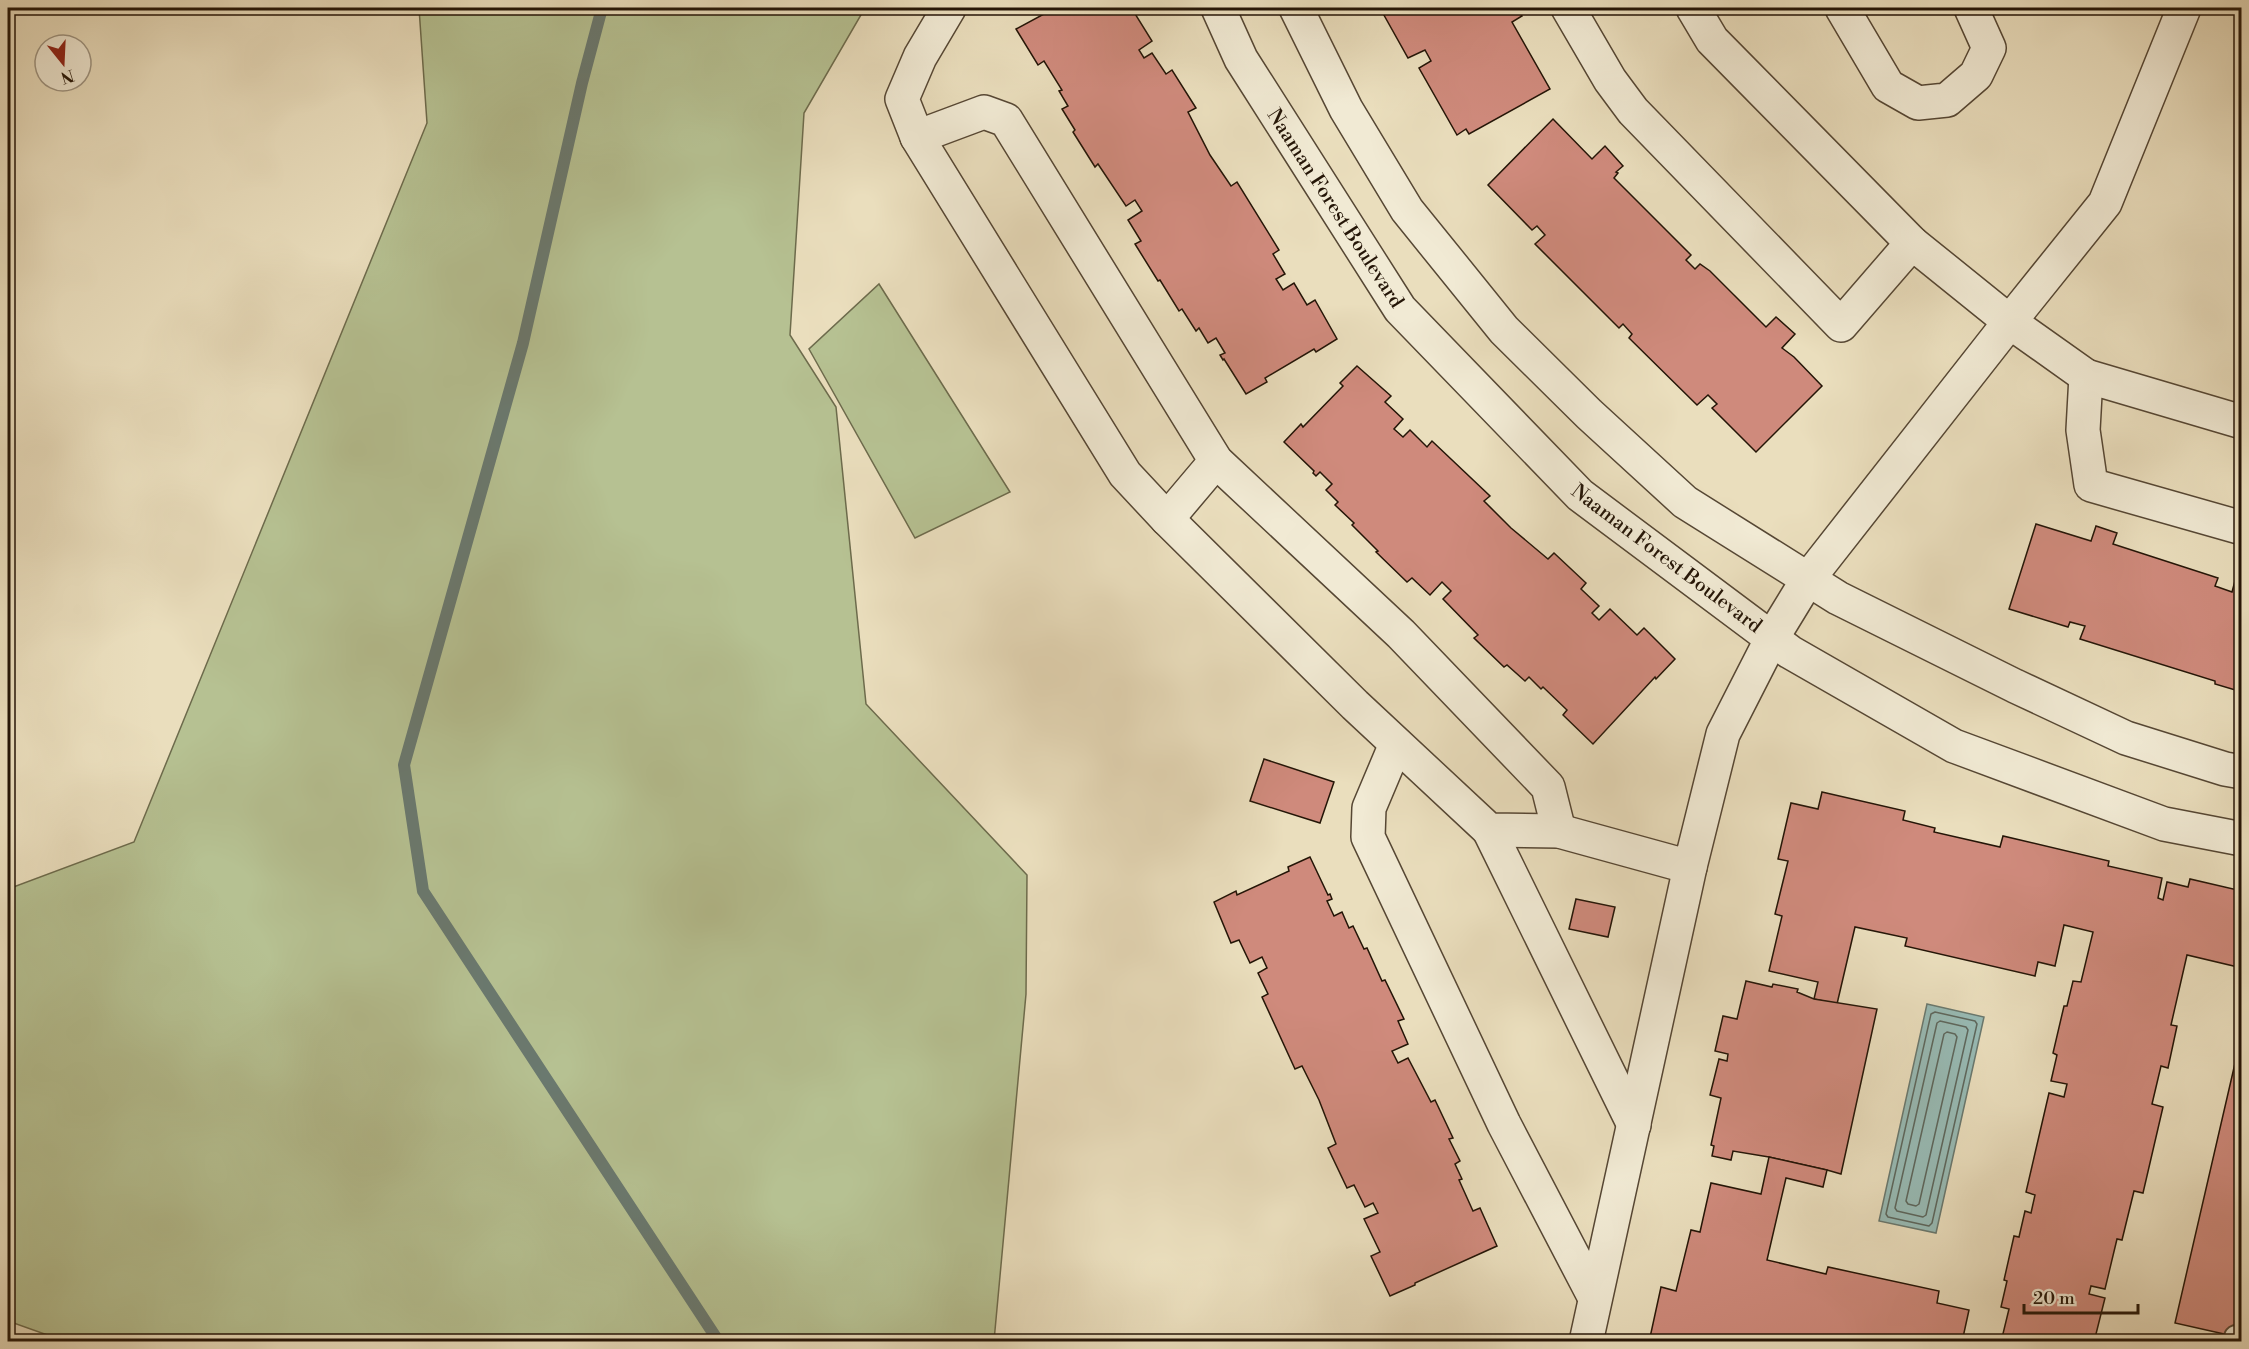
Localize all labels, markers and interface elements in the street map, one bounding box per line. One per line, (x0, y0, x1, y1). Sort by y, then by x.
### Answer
north arrow (33, 33, 93, 93)
text: N (58, 65, 76, 88)
street label: Naaman Forest Boulevard (1261, 104, 1409, 314)
street label: Naaman Forest Boulevard (1566, 479, 1767, 640)
scale bar (2024, 1277, 2138, 1315)
text: 20 m (2033, 1287, 2075, 1310)

